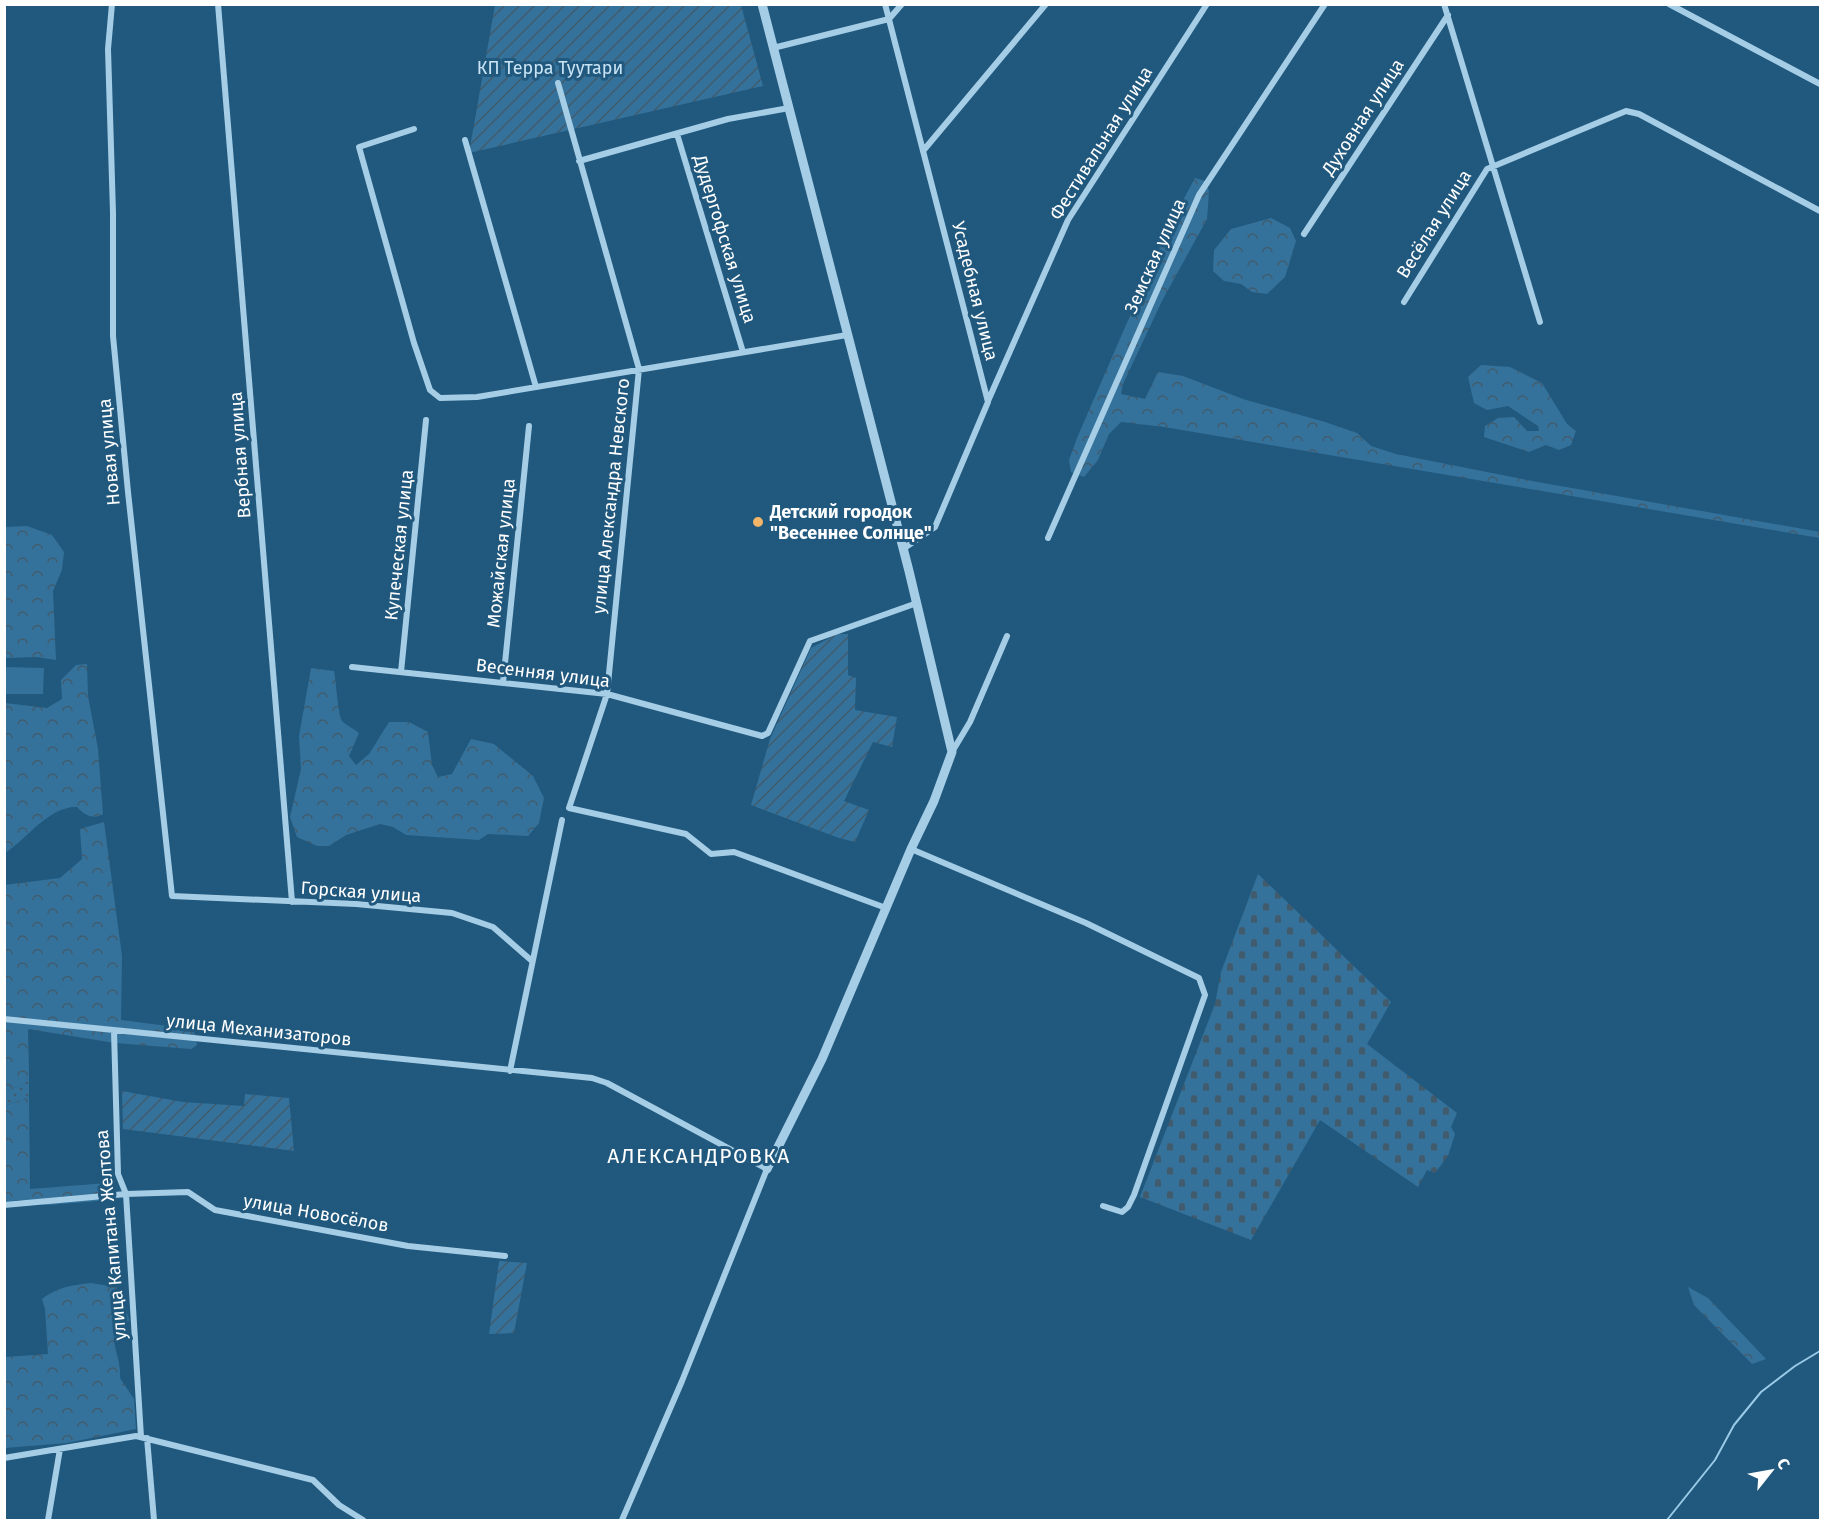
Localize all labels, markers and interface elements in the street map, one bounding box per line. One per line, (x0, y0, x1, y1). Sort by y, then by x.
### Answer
street label: Духовная улица (1317, 55, 1409, 180)
park label: КП Терра Туутари (477, 57, 623, 79)
street label: Фестивальная улица (1045, 62, 1157, 224)
street label: Дудергофская улица (689, 151, 761, 326)
street label: Весёлая улица (1392, 166, 1476, 282)
street label: Земская улица (1120, 195, 1190, 317)
street label: Усадебная улица (947, 219, 1003, 363)
street label: улица Александра Невского (588, 377, 634, 615)
street label: Вербная улица (225, 391, 255, 519)
street label: Новая улица (93, 398, 125, 506)
street label: Купеческая улица (380, 468, 418, 622)
street label: Можайская улица (482, 477, 520, 629)
place label: Детский городок "Весеннее Солнце" (769, 501, 932, 544)
marker: Детский городок "Весеннее Солнце" (751, 515, 765, 529)
street label: Весенняя улица (475, 654, 611, 692)
street label: Горская улица (300, 877, 422, 907)
street label: улица Механизаторов (165, 1009, 353, 1051)
street label: улица Капитана Желтова (91, 1129, 131, 1341)
district label: АЛЕКСАНДРОВКА (607, 1143, 791, 1169)
street label: улица Новосёлов (242, 1189, 390, 1237)
north arrow (1741, 1441, 1801, 1501)
text: С (1773, 1455, 1794, 1473)

